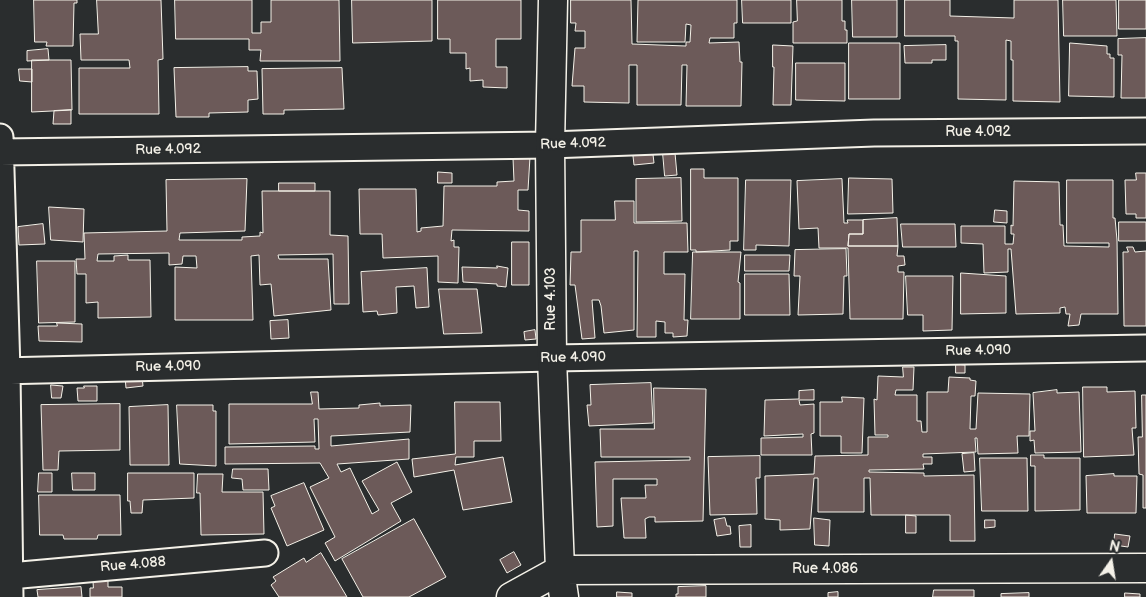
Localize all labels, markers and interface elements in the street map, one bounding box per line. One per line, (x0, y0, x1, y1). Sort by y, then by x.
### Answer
street label: Rue 4.092 (945, 124, 1011, 140)
street label: Rue 4.092 (540, 134, 606, 154)
street label: Rue 4.092 (135, 141, 201, 159)
street label: Rue 4.103 (543, 267, 559, 331)
street label: Rue 4.090 (945, 342, 1011, 360)
street label: Rue 4.090 (540, 349, 606, 367)
street label: Rue 4.090 (135, 358, 201, 376)
north arrow (1086, 537, 1136, 587)
text: N (1107, 537, 1122, 556)
street label: Rue 4.088 (100, 554, 166, 576)
street label: Rue 4.086 (792, 561, 858, 577)

